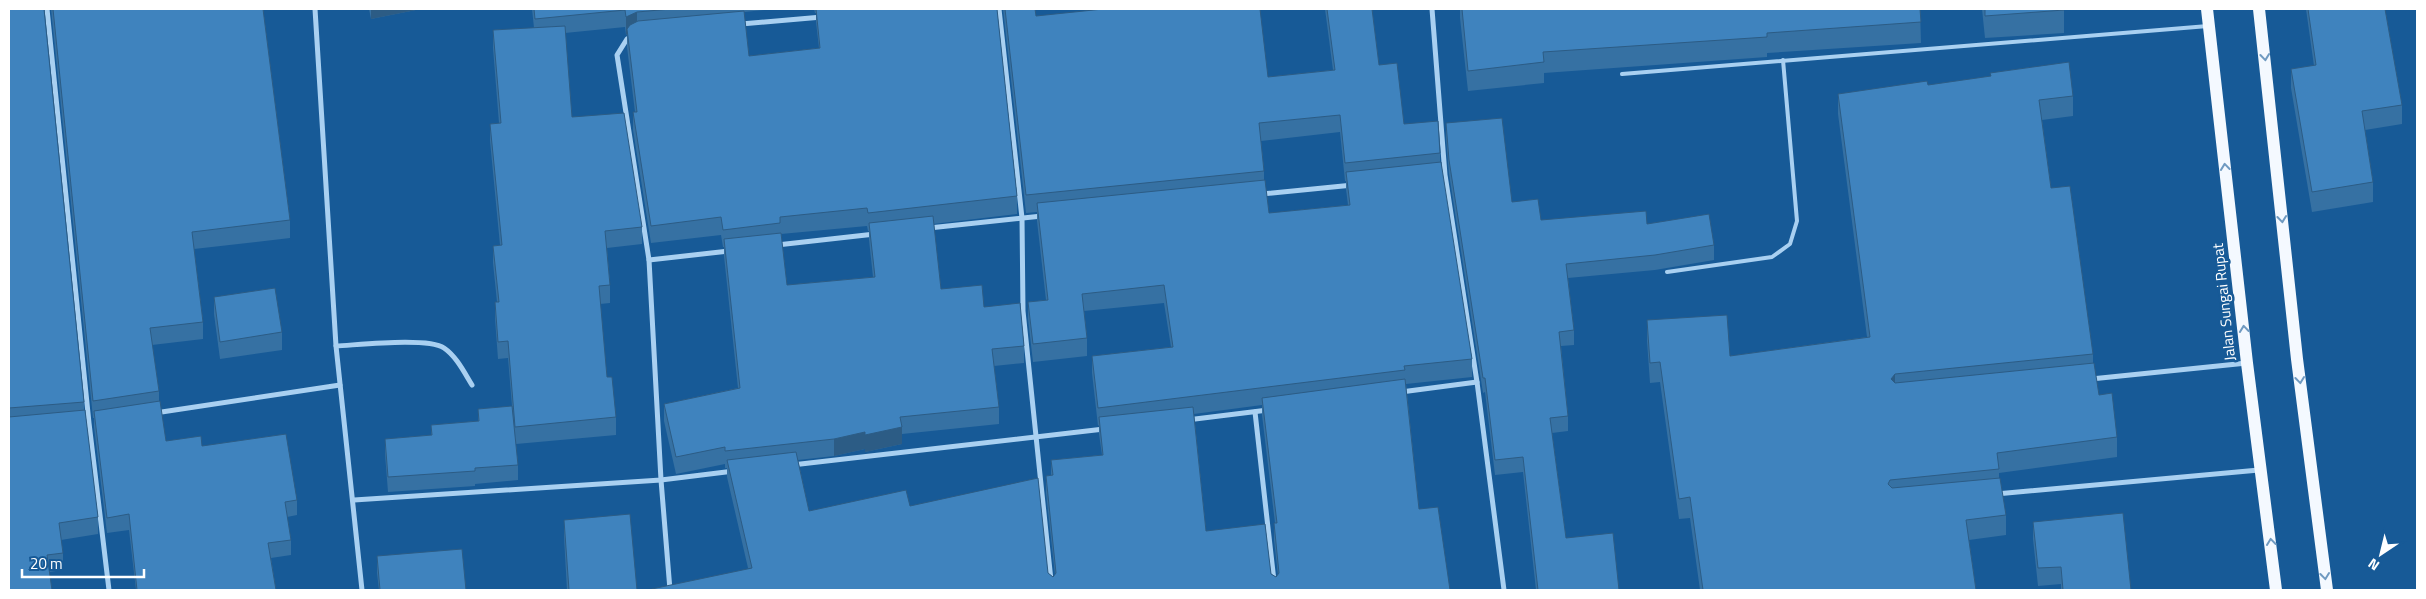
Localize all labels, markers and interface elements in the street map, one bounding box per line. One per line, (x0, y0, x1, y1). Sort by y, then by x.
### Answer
one-way arrow (2259, 54, 2270, 62)
one-way arrow (2220, 163, 2231, 171)
one-way arrow (2276, 215, 2287, 223)
street label: Jalan Sungai Rupat (2206, 241, 2241, 362)
one-way arrow (2239, 324, 2250, 332)
one-way arrow (2294, 377, 2305, 385)
north arrow (2356, 529, 2406, 579)
one-way arrow (2266, 538, 2277, 546)
scale bar (22, 546, 145, 578)
text: 20 m (30, 552, 63, 575)
text: N (2363, 554, 2383, 576)
one-way arrow (2320, 572, 2330, 580)

